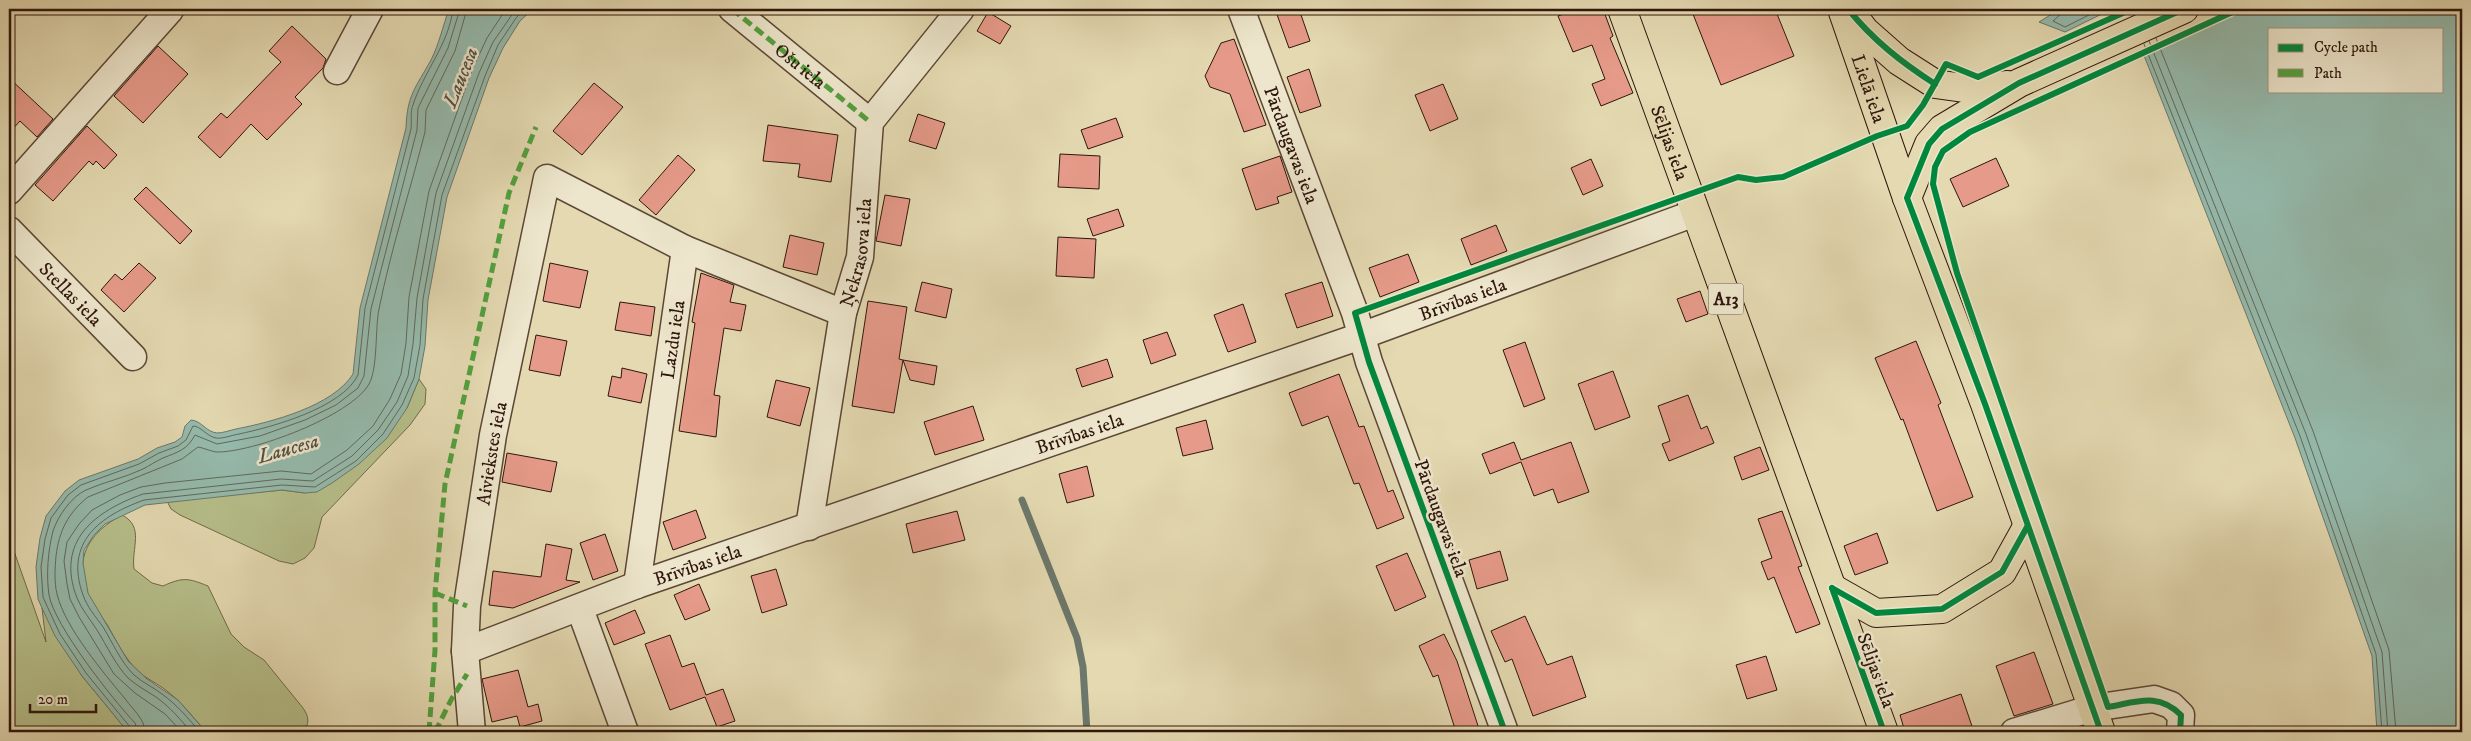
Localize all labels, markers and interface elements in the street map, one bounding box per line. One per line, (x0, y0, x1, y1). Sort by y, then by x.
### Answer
legend (2268, 28, 2444, 92)
text: Cycle path (2314, 38, 2378, 57)
street label: Ošu iela (770, 39, 830, 94)
water label: Laucesa (438, 44, 485, 112)
street label: Lielā iela (1845, 52, 1890, 126)
text: Path (2314, 64, 2342, 83)
street label: Pārdaugavas iela (1258, 83, 1323, 207)
street label: Sēlijas iela (1645, 102, 1693, 184)
street label: Ņekrasova iela (835, 197, 877, 310)
street label: Stellas iela (34, 258, 106, 332)
street label: Brīvības iela (1416, 273, 1510, 327)
road number: A13 (1708, 284, 1744, 314)
street label: Lazdu iela (657, 299, 691, 381)
street label: Aiviekstes iela (472, 400, 513, 507)
street label: Brīvības iela (1033, 409, 1127, 460)
water label: Laucesa (254, 429, 322, 470)
street label: Pārdaugavas iela (1409, 457, 1473, 580)
street label: Brīvības iela (651, 540, 745, 591)
street label: Sēlijas iela (1851, 630, 1900, 711)
scale bar (30, 681, 96, 713)
text: 20 m (38, 690, 68, 709)

